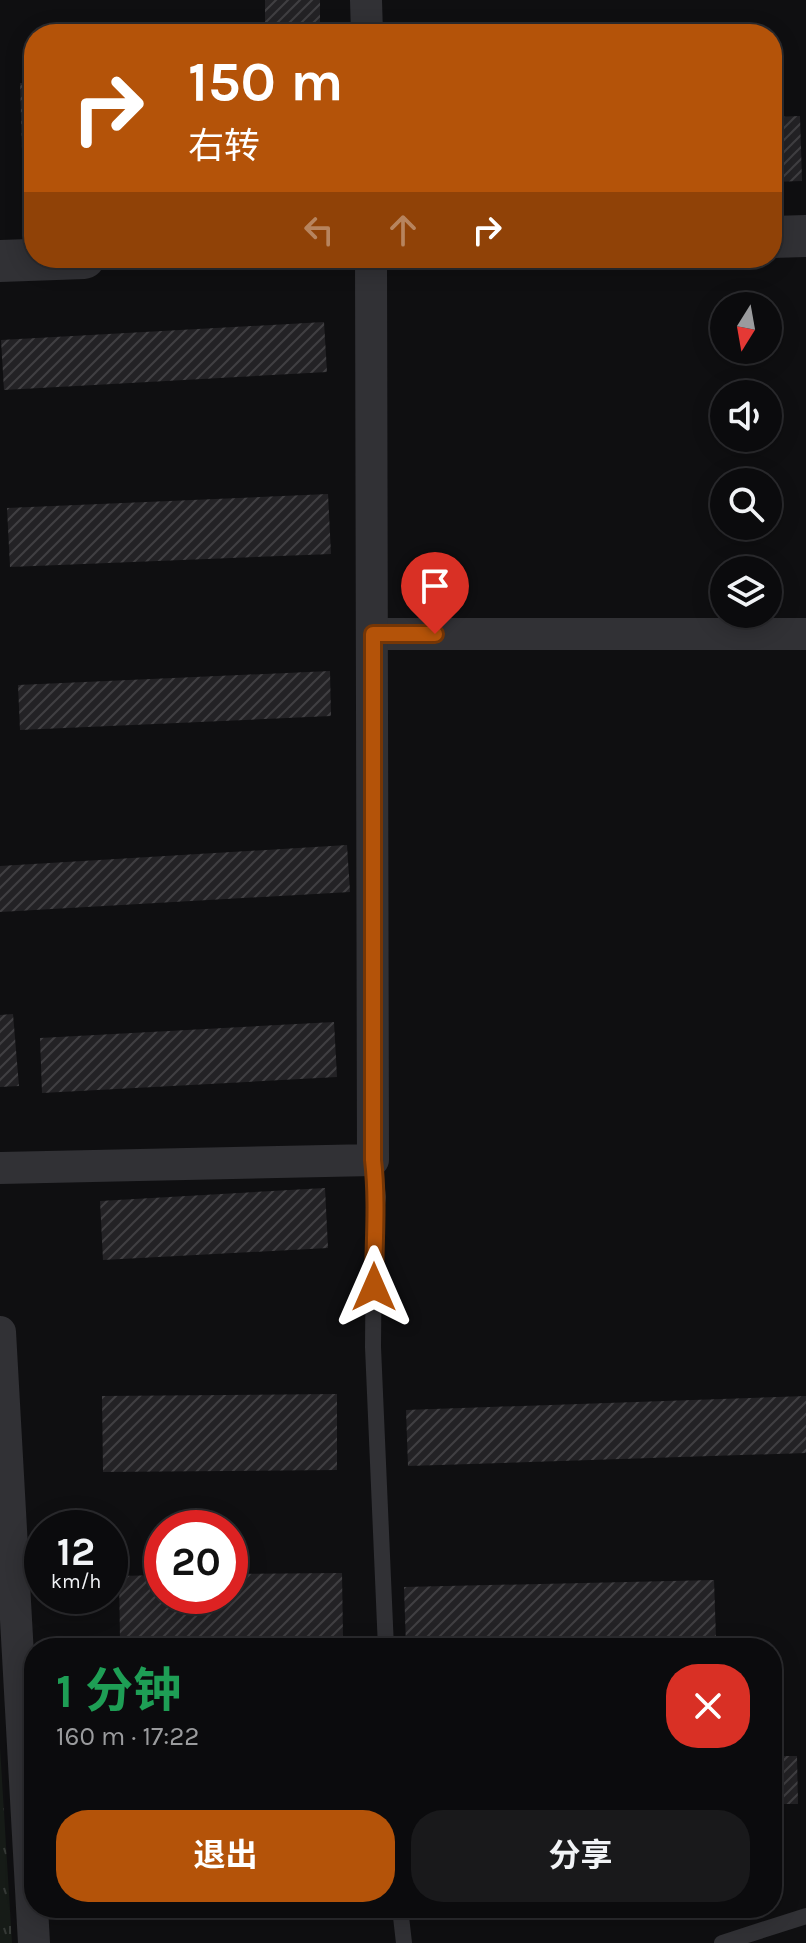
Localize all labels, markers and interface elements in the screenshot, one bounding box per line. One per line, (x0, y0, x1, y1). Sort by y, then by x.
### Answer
text: 150 m (188, 49, 343, 114)
icon: right (56, 56, 160, 160)
text: 右转 (188, 125, 260, 167)
icon: left (297, 208, 341, 252)
icon: ahead (381, 208, 425, 252)
icon: right (465, 208, 509, 252)
north arrow (710, 292, 782, 364)
map controls (710, 292, 782, 628)
button: sound (710, 380, 782, 452)
button: search (710, 468, 782, 540)
pin (401, 552, 469, 634)
button: layers (710, 556, 782, 628)
icon: arrive (413, 564, 457, 608)
position arrow (332, 1245, 416, 1329)
speed limit sign: 20 (144, 1510, 248, 1614)
text: 12 (57, 1528, 95, 1575)
text: km/h (51, 1570, 101, 1593)
text: 1 分钟 (56, 1663, 181, 1719)
button: close (666, 1664, 750, 1748)
text: 160 m · 17:22 (56, 1721, 199, 1752)
button: 退出 (56, 1810, 395, 1902)
button: 分享 (411, 1810, 750, 1902)

